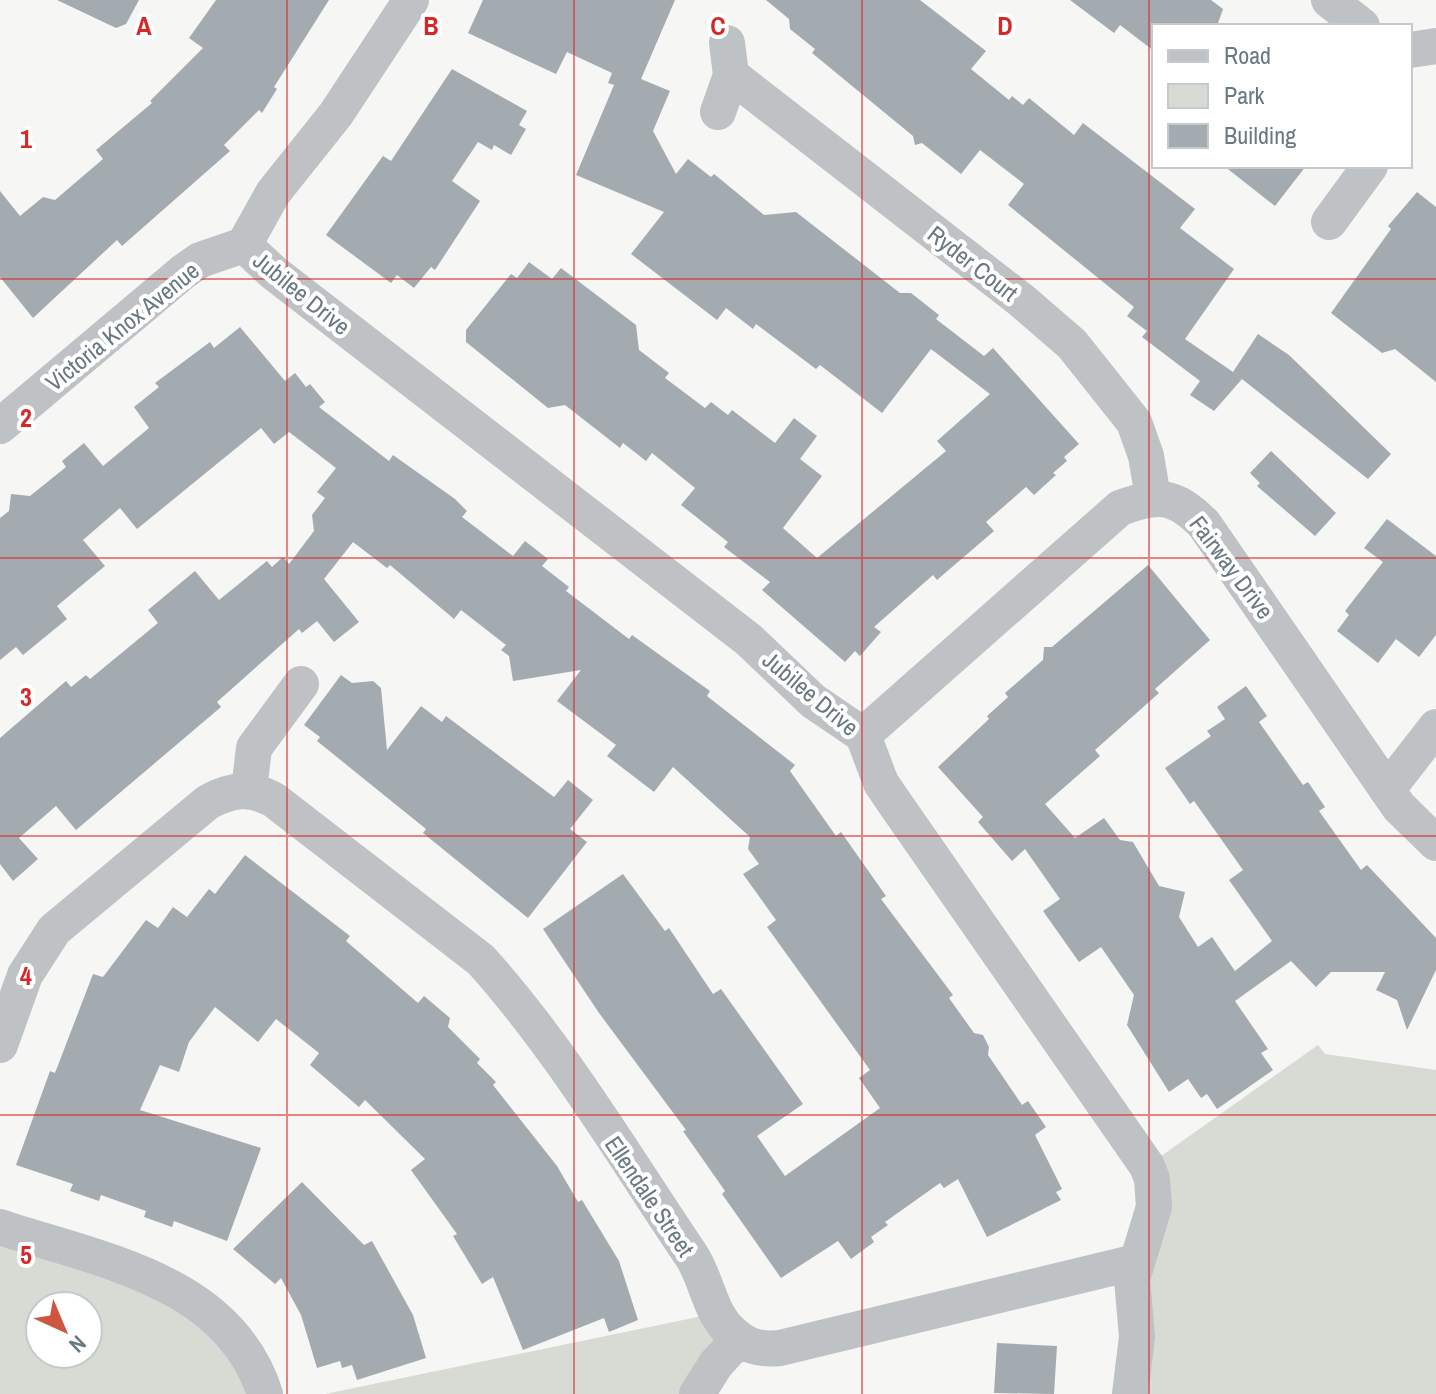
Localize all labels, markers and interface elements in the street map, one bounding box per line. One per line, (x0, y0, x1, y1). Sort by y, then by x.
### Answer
text: A (136, 8, 152, 43)
text: B (423, 8, 439, 43)
text: C (710, 8, 726, 43)
text: D (997, 8, 1013, 43)
legend (1152, 24, 1412, 168)
text: Road (1224, 39, 1271, 71)
text: Park (1224, 79, 1265, 111)
text: Building (1224, 119, 1296, 151)
text: 1 (20, 121, 32, 156)
street label: Ryder Court (921, 218, 1025, 309)
street label: Jubilee Drive (247, 244, 357, 342)
street label: Victoria Knox Avenue (39, 254, 205, 398)
text: 2 (20, 400, 32, 435)
street label: Fairway Drive (1183, 509, 1281, 625)
street label: Jubilee Drive (756, 643, 866, 743)
text: 3 (20, 679, 32, 714)
text: 4 (20, 958, 32, 993)
street label: Ellendale Street (598, 1129, 702, 1263)
text: 5 (20, 1237, 32, 1272)
north arrow (24, 1290, 104, 1370)
text: N (63, 1329, 93, 1360)

